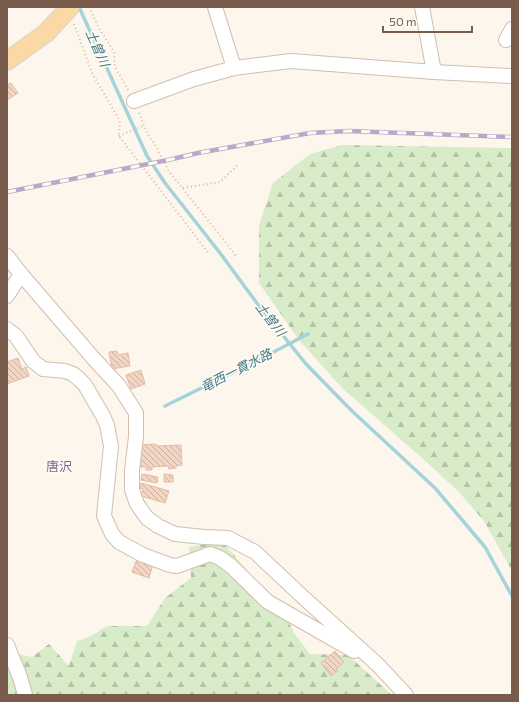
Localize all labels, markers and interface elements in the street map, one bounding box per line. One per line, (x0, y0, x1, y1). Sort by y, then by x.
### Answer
scale bar (383, 8, 472, 34)
text: 50 m (389, 14, 417, 28)
water label: 土曽川 (83, 27, 114, 71)
water label: 土曽川 (253, 299, 291, 341)
water label: 竜西一貫水路 (198, 345, 275, 395)
district label: 唐沢 (46, 458, 72, 474)

